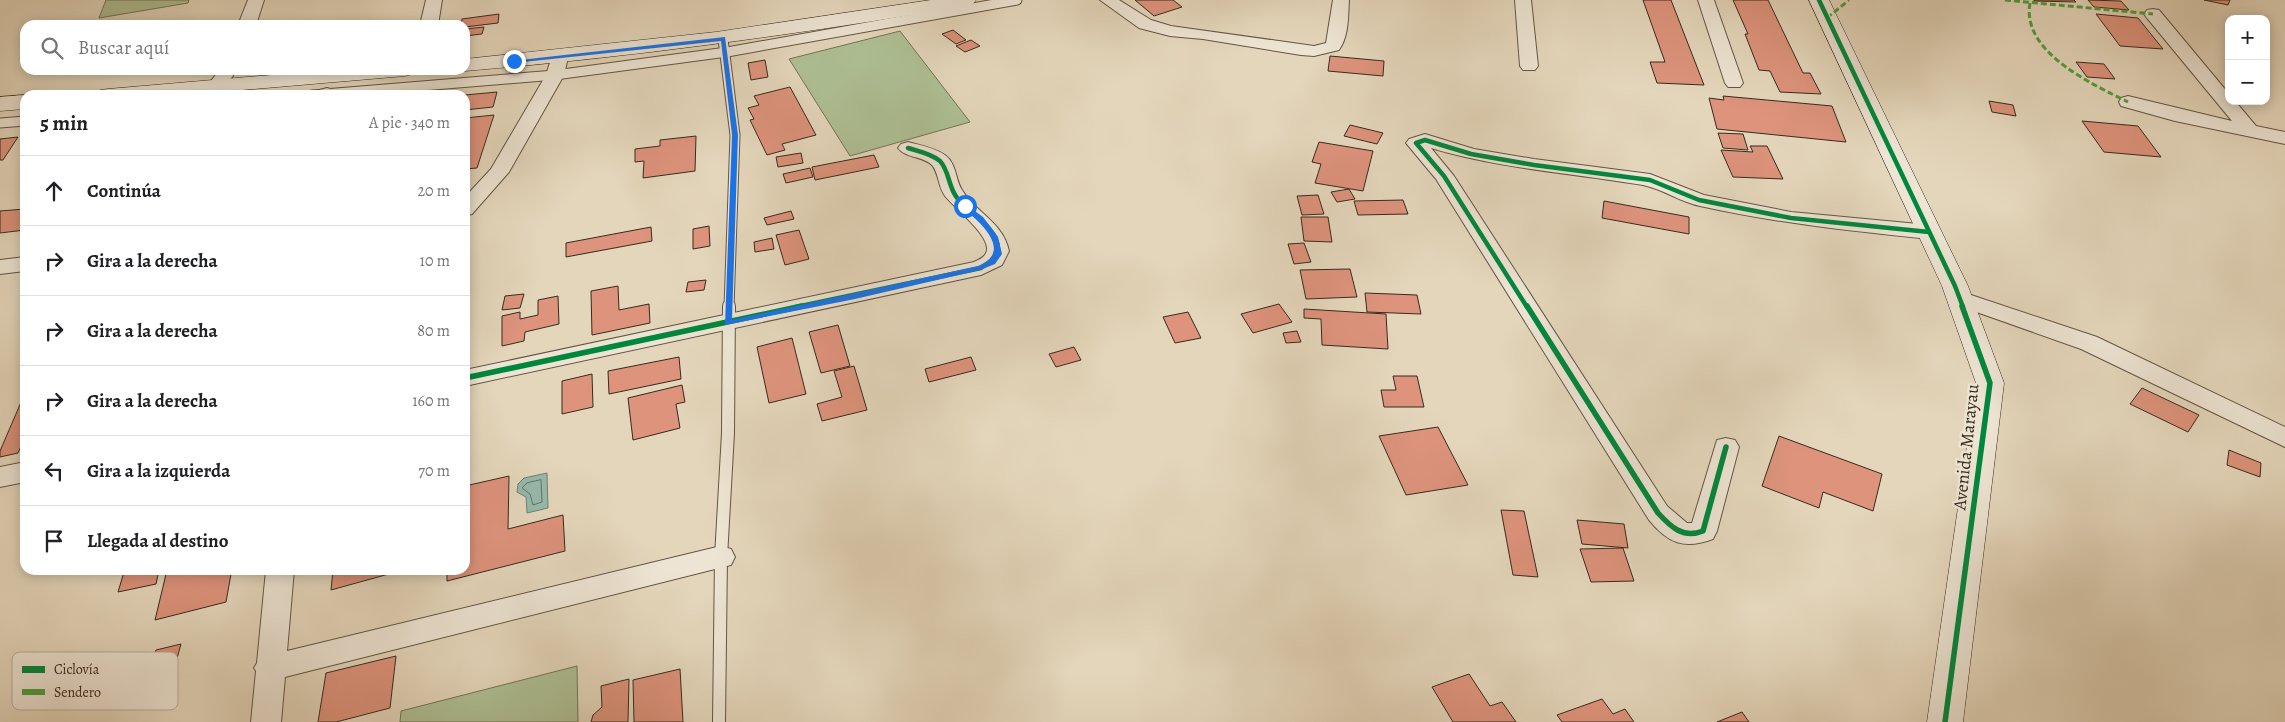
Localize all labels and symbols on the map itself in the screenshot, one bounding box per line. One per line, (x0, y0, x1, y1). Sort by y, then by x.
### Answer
route end (503, 50, 526, 73)
route start (954, 195, 977, 218)
street label: Avenida Marayau (1947, 383, 1985, 512)
legend (12, 652, 178, 710)
text: Ciclovía (54, 660, 100, 679)
text: Sendero (54, 683, 101, 702)

